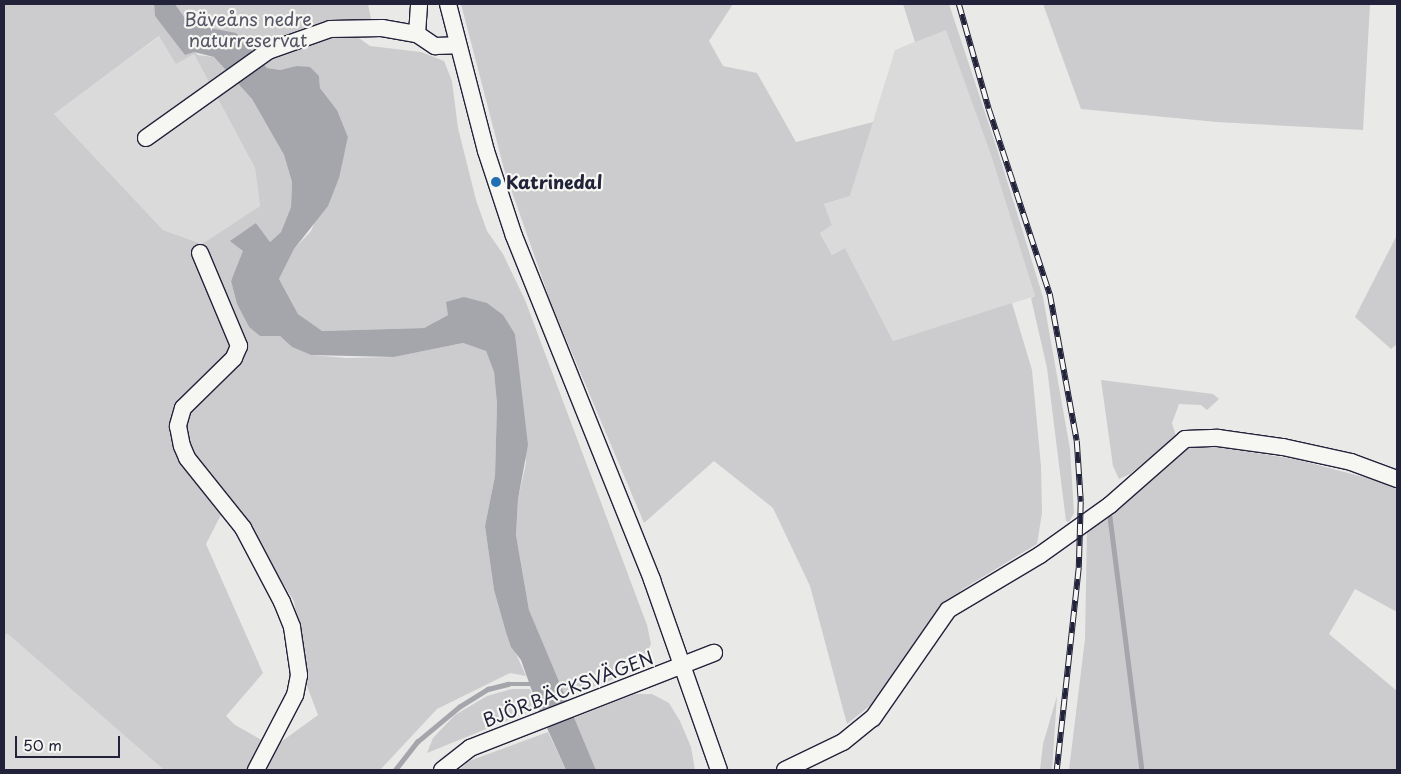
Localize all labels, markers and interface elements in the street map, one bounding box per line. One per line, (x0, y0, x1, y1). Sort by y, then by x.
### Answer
park label: Bäveåns nedre naturreservat (185, 9, 311, 52)
place label: Katrinedal (506, 171, 602, 193)
marker: Katrinedal (490, 176, 502, 188)
street label: BJÖRBÄCKSVÄGEN (480, 647, 656, 731)
scale bar (18, 726, 122, 758)
text: 50 m (23, 733, 62, 756)

